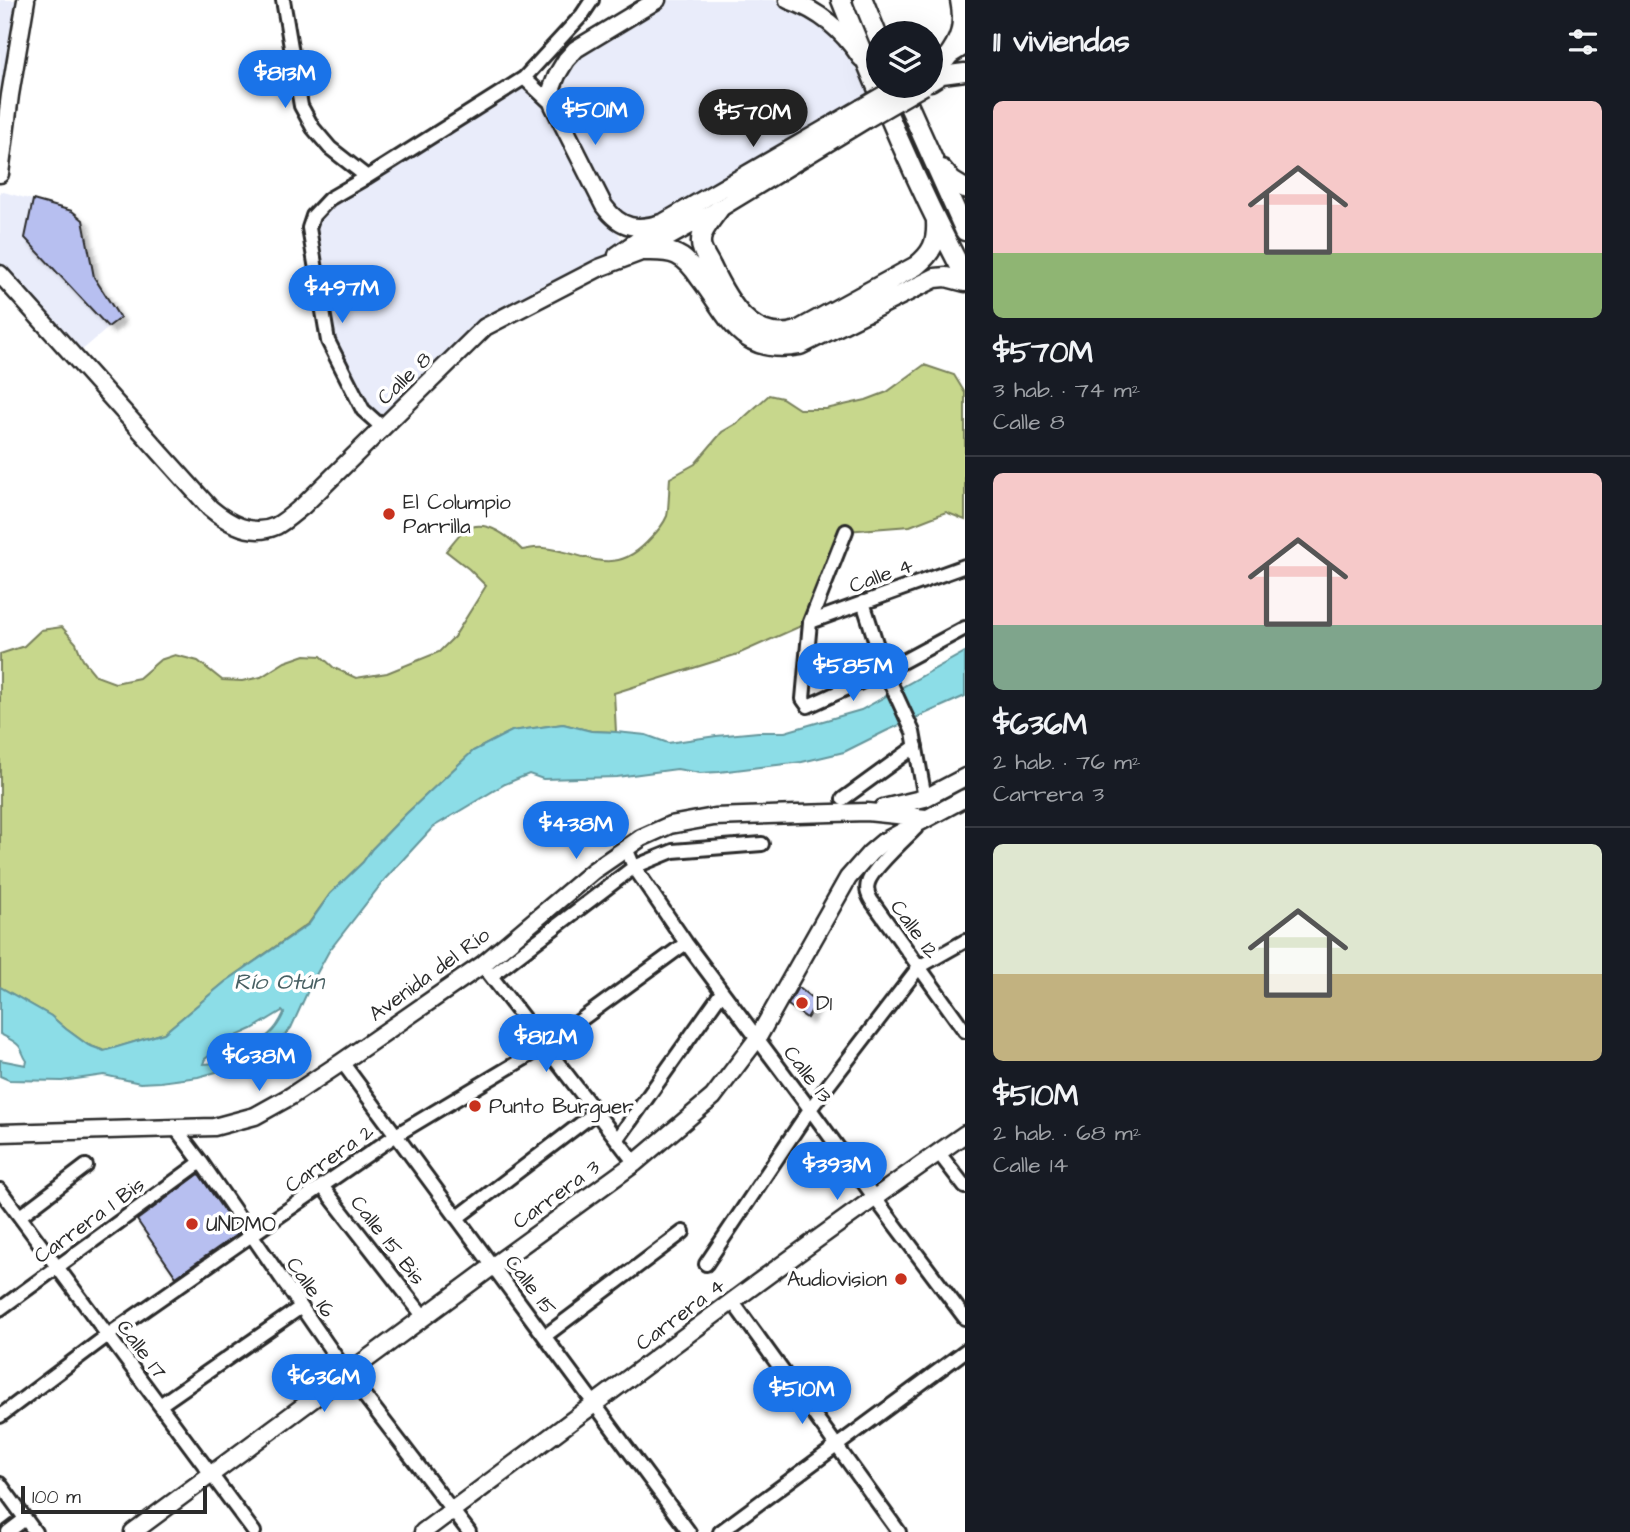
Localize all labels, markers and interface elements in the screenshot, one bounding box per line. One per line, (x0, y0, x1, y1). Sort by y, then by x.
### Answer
map controls (866, 21, 943, 98)
button: layers (866, 21, 943, 98)
text: 11 viviendas (993, 21, 1130, 63)
icon: filters (1564, 23, 1602, 61)
pin: $813M (236, 50, 334, 110)
text: $813M (254, 57, 316, 89)
pin: $501M (546, 88, 644, 147)
pin: $570M (704, 90, 802, 149)
text: $501M (562, 94, 628, 126)
text: $570M (715, 96, 791, 128)
icon: home (1235, 147, 1361, 273)
pin: $497M (293, 266, 391, 325)
text: $497M (305, 272, 379, 304)
text: $570M (993, 332, 1093, 374)
street label: Calle 8 (371, 345, 438, 412)
text: 3 hab. · 74 m² (993, 374, 1140, 406)
text: Calle 8 (993, 406, 1065, 438)
place label: El Columpio Parrilla (403, 488, 511, 541)
marker: El Columpio Parrilla (381, 506, 397, 522)
icon: home (1235, 519, 1361, 645)
street label: Calle 4 (845, 551, 917, 600)
pin: $585M (804, 644, 902, 703)
text: $585M (813, 650, 893, 682)
text: $636M (993, 704, 1087, 746)
text: 2 hab. · 76 m² (993, 746, 1141, 778)
text: Carrera 3 (993, 778, 1104, 810)
pin: $438M (527, 802, 625, 861)
text: $438M (539, 808, 613, 840)
icon: home (1235, 890, 1361, 1016)
street label: Calle 12 (883, 894, 946, 965)
street label: Avenida del Río (363, 921, 496, 1028)
water label: Río Otún (234, 966, 326, 998)
place label: D1 (816, 989, 833, 1018)
marker: D1 (794, 995, 810, 1011)
pin: $812M (497, 1014, 595, 1074)
text: $812M (515, 1021, 577, 1053)
pin: $638M (210, 1034, 308, 1093)
text: $638M (223, 1040, 295, 1072)
street label: Calle 13 (776, 1040, 839, 1109)
text: $510M (993, 1075, 1079, 1117)
place label: Punto Burguer (489, 1092, 634, 1123)
marker: Punto Burguer (467, 1098, 483, 1114)
street label: Carrera 2 (279, 1117, 380, 1200)
text: 2 hab. · 68 m² (993, 1117, 1141, 1149)
pin: $393M (788, 1142, 886, 1202)
text: $393M (803, 1149, 871, 1181)
text: Calle 14 (993, 1149, 1068, 1181)
street label: Carrera 3 (507, 1153, 606, 1236)
street label: Carrera 1 Bis (28, 1170, 151, 1270)
street label: Calle 15 Bis (343, 1189, 432, 1291)
place label: UNDMO (206, 1210, 276, 1239)
marker: UNDMO (184, 1216, 200, 1232)
street label: Calle 15 (498, 1249, 563, 1322)
street label: Calle 16 (279, 1251, 342, 1323)
place label: Audiovision (787, 1265, 887, 1294)
street label: Carrera 4 (630, 1271, 731, 1358)
marker: Audiovision (893, 1271, 909, 1287)
street label: Calle 17 (110, 1314, 174, 1385)
pin: $636M (275, 1354, 373, 1414)
text: $636M (288, 1361, 360, 1393)
pin: $510M (753, 1366, 851, 1426)
text: $510M (769, 1373, 835, 1405)
scale bar (21, 1483, 206, 1515)
text: 100 m (32, 1484, 81, 1511)

